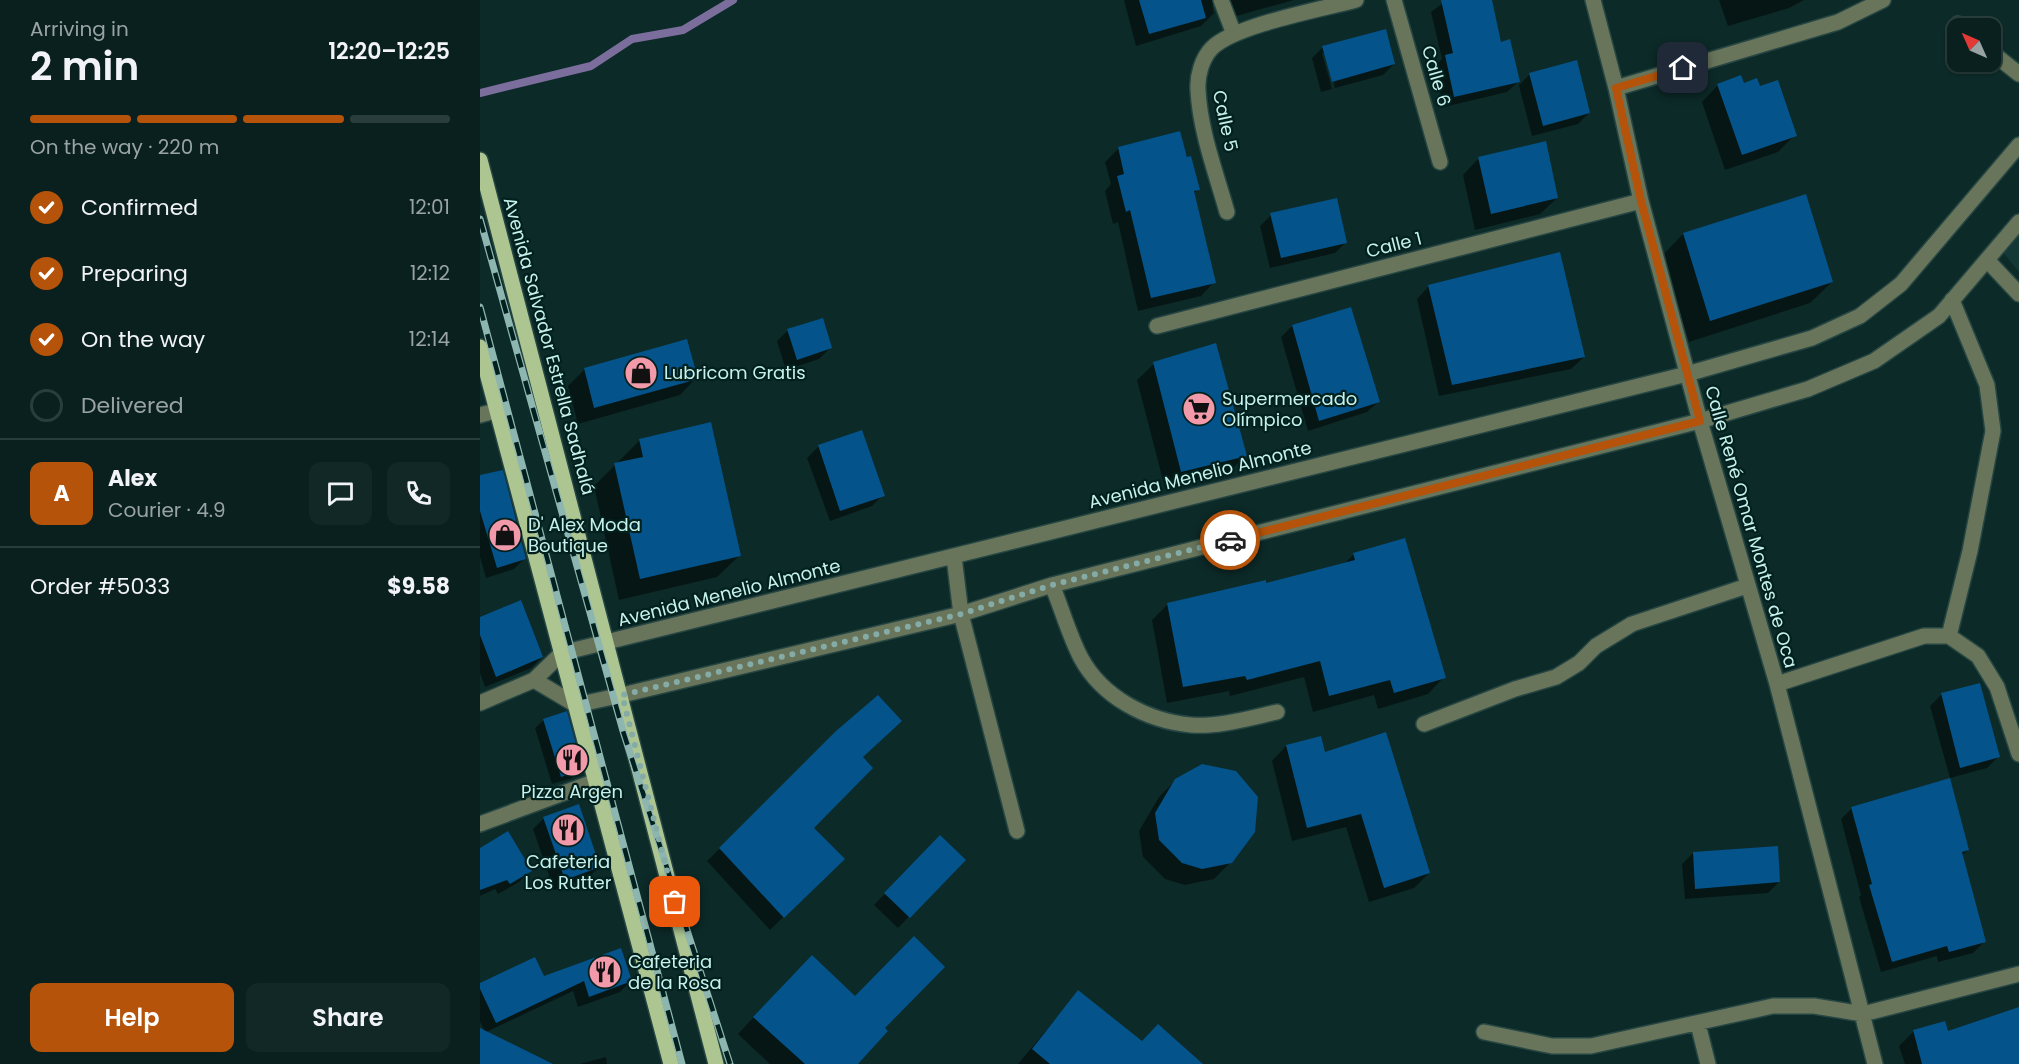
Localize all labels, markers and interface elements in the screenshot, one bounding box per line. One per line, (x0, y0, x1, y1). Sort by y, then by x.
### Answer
text: Arriving in (30, 15, 129, 43)
north arrow (1947, 18, 2001, 72)
map controls (1947, 18, 2001, 72)
text: 12:20–12:25 (328, 36, 450, 67)
text: 2 min (30, 39, 139, 94)
street label: Calle 6 (1416, 42, 1457, 109)
pin (1657, 42, 1708, 93)
icon: home (1666, 51, 1699, 84)
street label: Calle 5 (1207, 88, 1244, 154)
text: On the way · 220 m (30, 133, 219, 161)
icon: check (30, 191, 63, 224)
text: Confirmed (81, 192, 198, 223)
text: 12:01 (409, 193, 450, 221)
street label: Avenida Salvador Estrella Sadhalá (498, 194, 601, 497)
street label: Calle 1 (1363, 226, 1424, 263)
icon: check (30, 257, 63, 290)
text: Preparing (81, 258, 188, 289)
text: 12:12 (410, 259, 450, 287)
icon: check (30, 323, 63, 356)
text: On the way (81, 324, 205, 355)
text: 12:14 (409, 325, 450, 353)
shop icon: Lubricom Gratis (623, 355, 659, 391)
place label: Lubricom Gratis (664, 360, 806, 385)
street label: Calle René Omar Montes de Oca (1699, 383, 1804, 671)
place label: Supermercado Olímpico (1222, 386, 1357, 432)
text: Delivered (81, 390, 184, 421)
supermarket icon: Supermercado Olímpico (1181, 391, 1217, 427)
street label: Avenida Menelio Almonte (1086, 435, 1314, 514)
button: chat (309, 462, 372, 525)
button: phone (387, 462, 450, 525)
text: Alex (108, 463, 157, 494)
text: A (53, 478, 70, 509)
text: Courier · 4.9 (108, 496, 226, 524)
courier (1200, 510, 1260, 570)
place label: D' Alex Moda Boutique (528, 512, 641, 558)
shop icon: D' Alex Moda Boutique (487, 517, 523, 553)
icon: car (1214, 524, 1247, 557)
street label: Avenida Menelio Almonte (615, 553, 843, 632)
text: Order #5033 (30, 571, 170, 602)
text: $9.58 (387, 571, 450, 602)
restaurant icon: Pizza Argen (554, 742, 590, 778)
place label: Pizza Argen (521, 779, 623, 804)
restaurant icon: Cafeteria Los Rutter (550, 812, 586, 848)
place label: Cafeteria Los Rutter (525, 849, 612, 895)
pin (649, 876, 700, 927)
icon: bag (658, 885, 691, 918)
place label: Cafeteria de la Rosa (628, 949, 722, 995)
restaurant icon: Cafeteria de la Rosa (587, 954, 623, 990)
button: Help (30, 983, 234, 1052)
button: Share (246, 983, 450, 1052)

